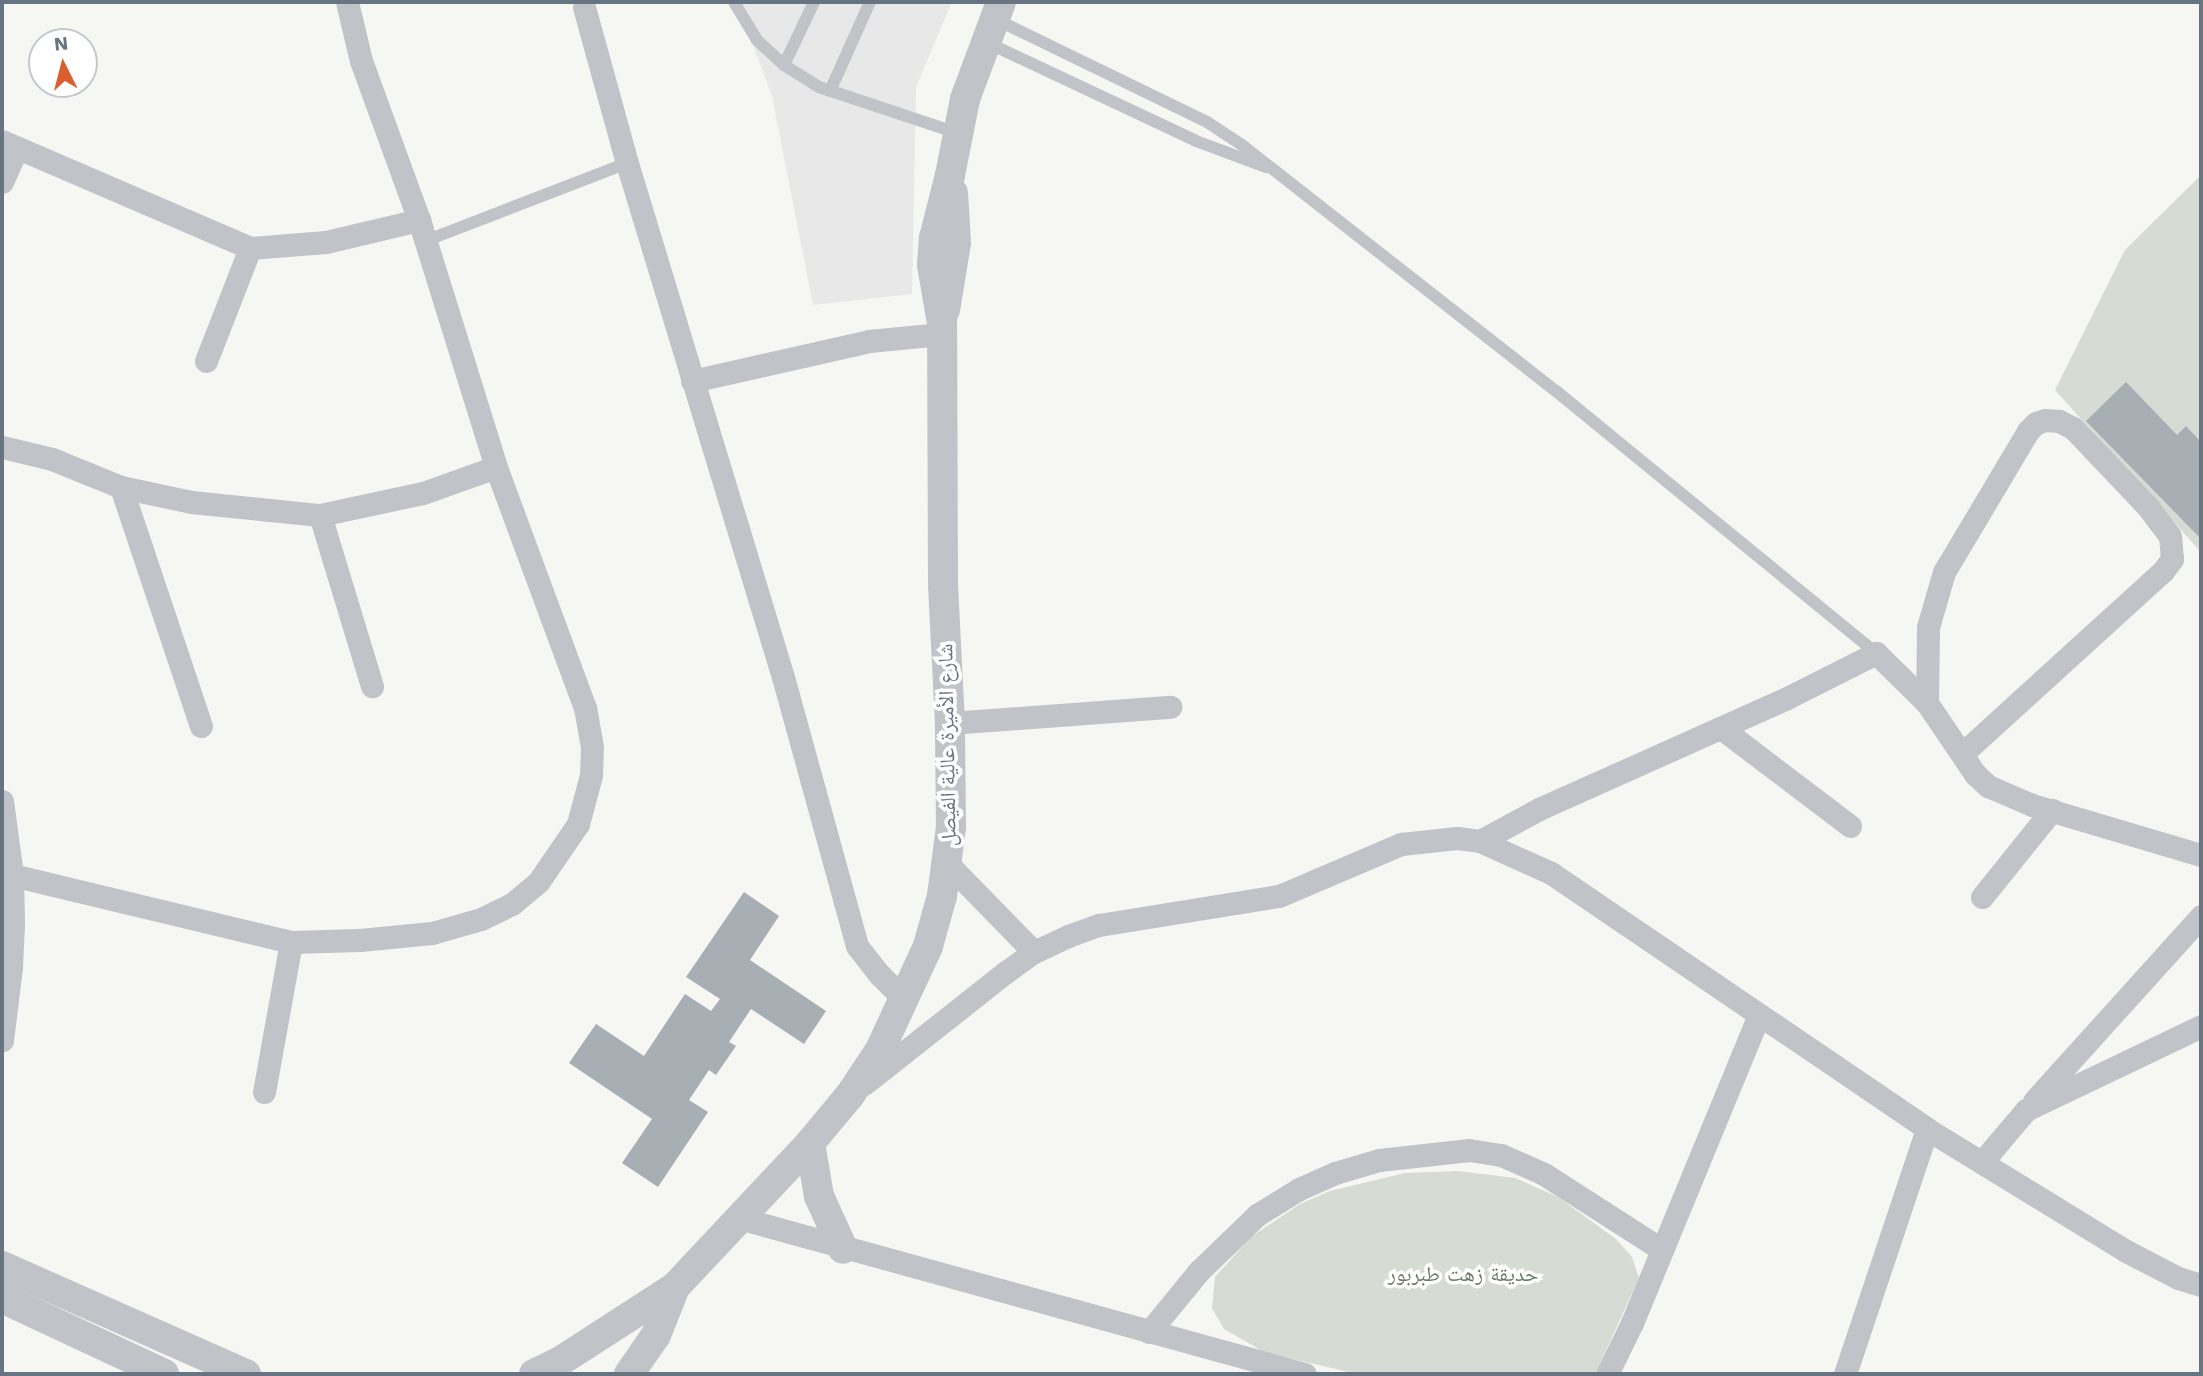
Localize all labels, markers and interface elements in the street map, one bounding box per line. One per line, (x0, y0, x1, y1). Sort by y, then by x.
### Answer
north arrow (28, 28, 98, 98)
text: N (53, 31, 69, 56)
street label: شارع الأميرة عالية الفيصل (933, 643, 961, 847)
park label: حديقة زهت طبربور (1388, 1261, 1538, 1287)

